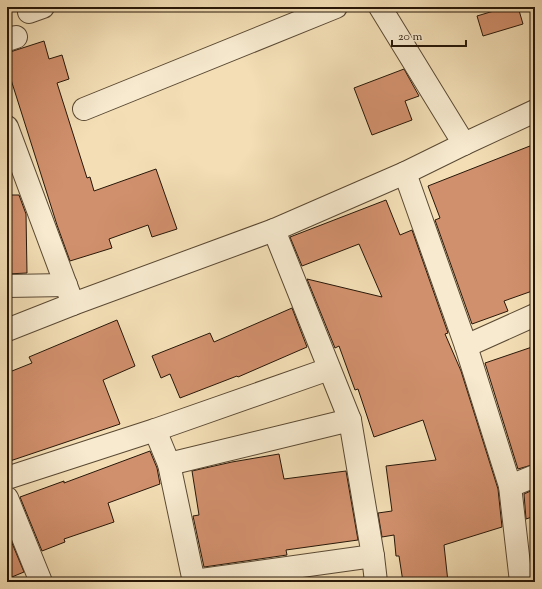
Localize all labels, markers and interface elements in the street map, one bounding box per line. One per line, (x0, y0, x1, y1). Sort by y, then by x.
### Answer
scale bar (392, 22, 466, 48)
text: 20 m (398, 28, 423, 46)

